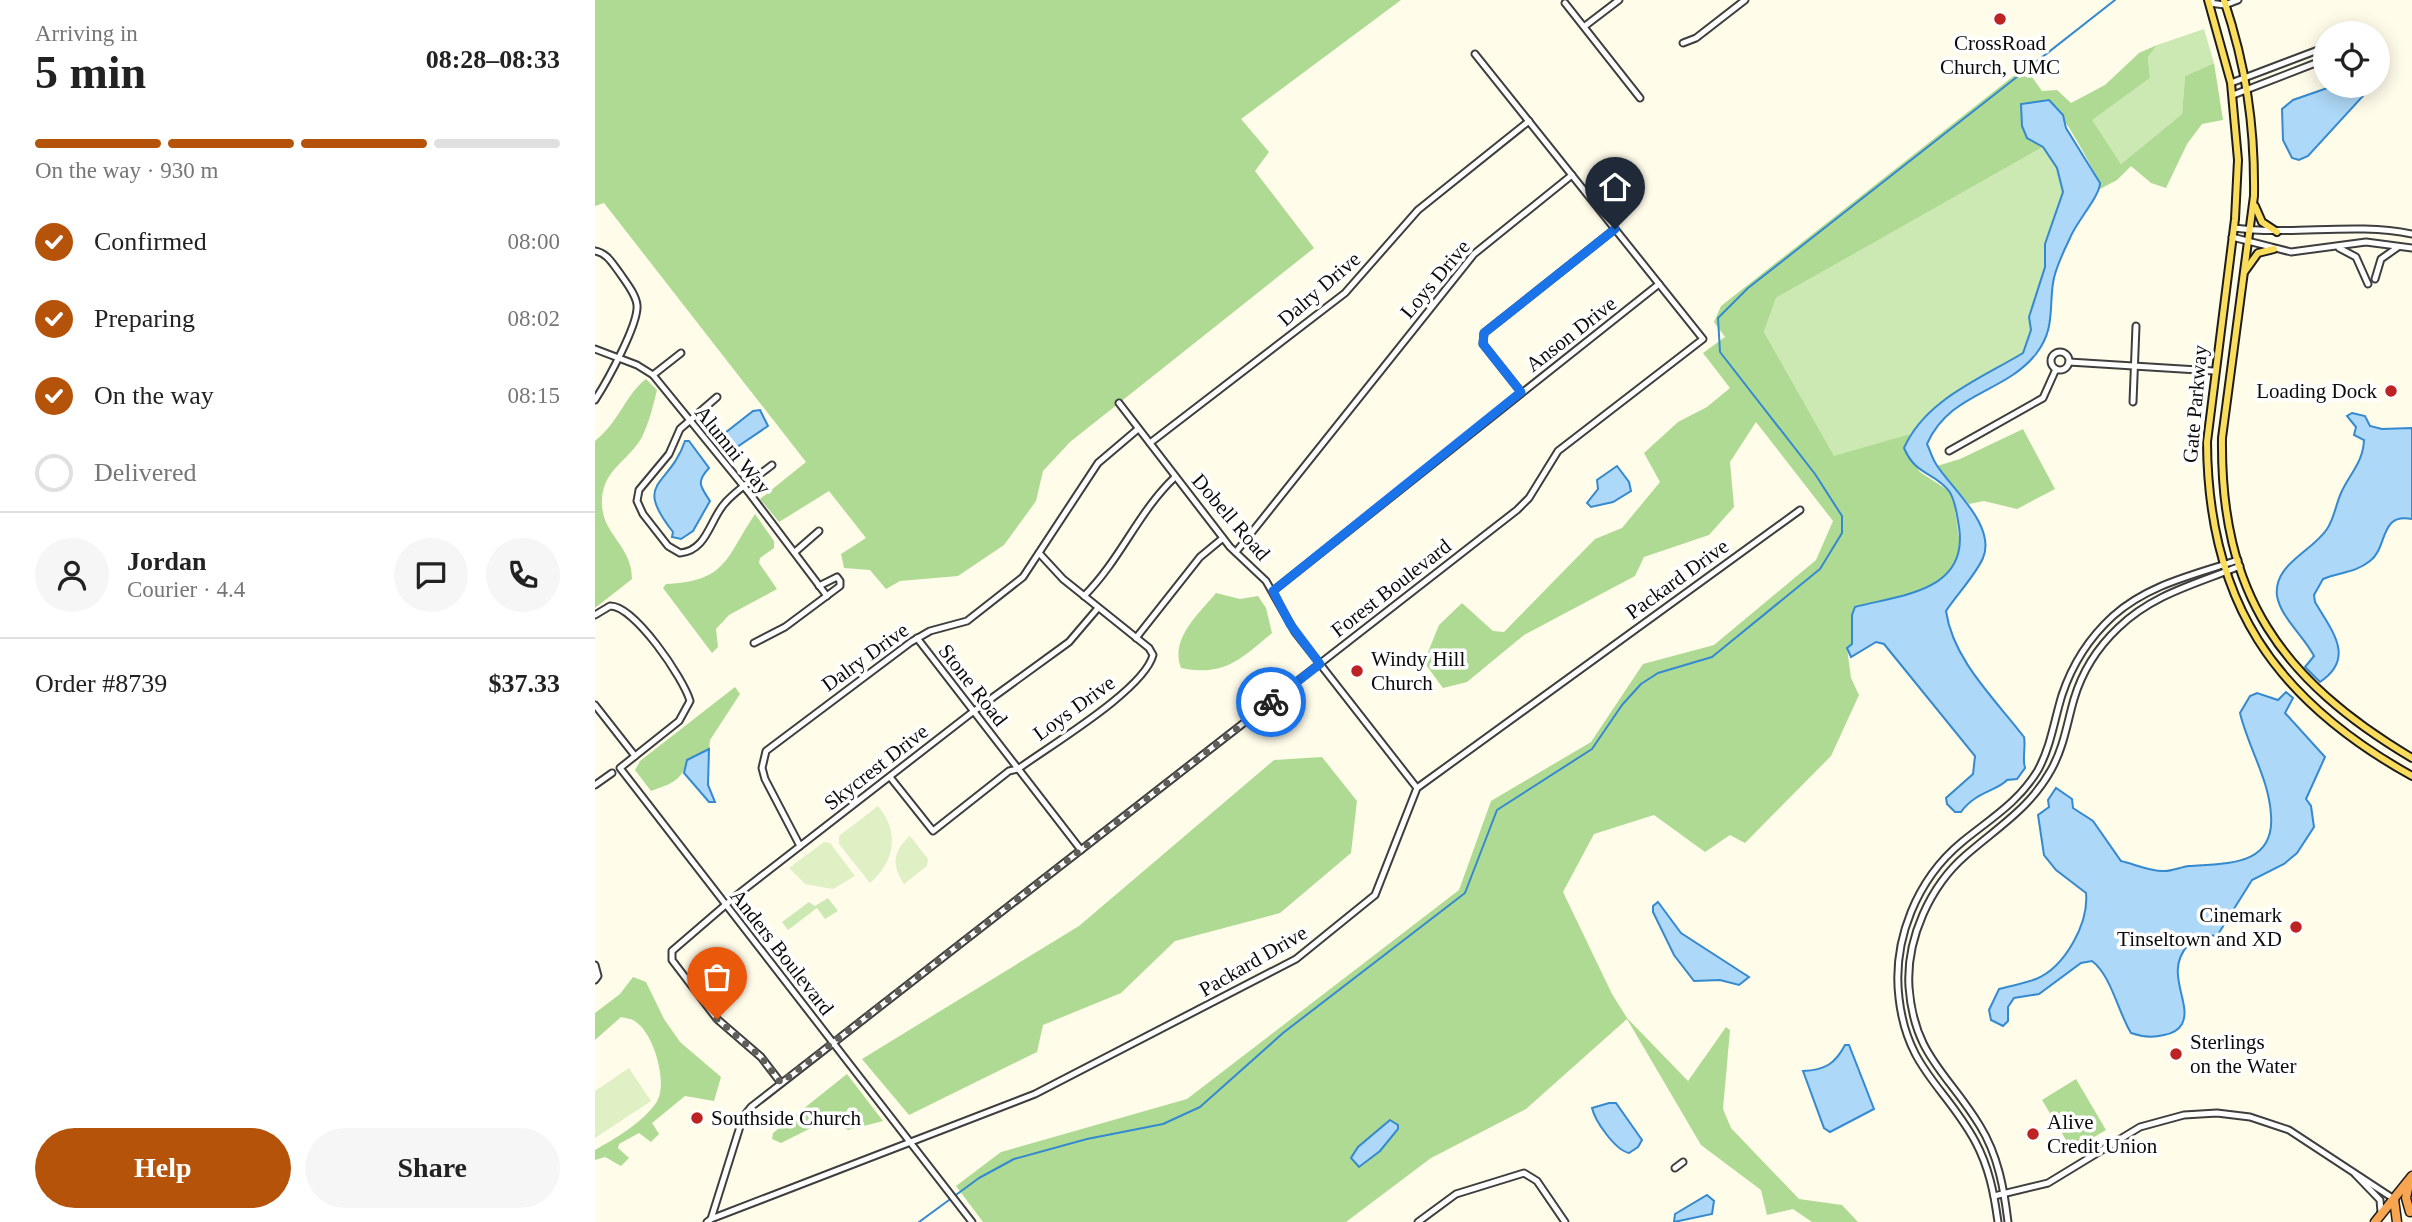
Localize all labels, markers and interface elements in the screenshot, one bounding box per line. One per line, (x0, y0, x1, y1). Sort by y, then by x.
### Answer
marker: CrossRoad Church, UMC (1992, 11, 2008, 27)
text: Arriving in (35, 21, 138, 46)
map controls (2313, 21, 2390, 98)
button: locate (2313, 21, 2390, 98)
place label: CrossRoad Church, UMC (1940, 31, 2060, 79)
text: 08:28–08:33 (426, 45, 560, 74)
text: 5 min (35, 47, 146, 98)
pin (1585, 157, 1645, 229)
text: On the way · 930 m (35, 158, 218, 183)
icon: home (1596, 168, 1634, 206)
icon: check (35, 223, 73, 261)
text: Confirmed (94, 227, 207, 256)
text: 08:00 (508, 229, 560, 254)
street label: Loys Drive (1395, 235, 1475, 323)
street label: Dalry Drive (1273, 247, 1365, 331)
street label: Anson Drive (1521, 291, 1621, 377)
icon: check (35, 300, 73, 338)
text: Preparing (94, 304, 195, 333)
text: 08:02 (508, 306, 560, 331)
street label: Gate Parkway (2178, 343, 2212, 464)
icon: check (35, 377, 73, 415)
place label: Loading Dock (2256, 379, 2377, 403)
text: On the way (94, 381, 214, 410)
text: 08:15 (508, 383, 560, 408)
marker: Loading Dock (2383, 383, 2399, 399)
street label: Alumni Way (690, 401, 776, 500)
text: Delivered (94, 458, 197, 487)
street label: Dobell Road (1187, 469, 1275, 566)
street label: Forest Boulevard (1326, 534, 1456, 642)
street label: Packard Drive (1621, 534, 1733, 624)
button: person (35, 538, 109, 612)
button: chat (394, 538, 468, 612)
button: phone (486, 538, 560, 612)
text: Jordan (127, 547, 206, 576)
text: Courier · 4.4 (127, 577, 245, 602)
street label: Dalry Drive (817, 618, 913, 696)
street label: Stone Road (934, 639, 1013, 731)
place label: Windy Hill Church (1371, 647, 1465, 695)
marker: Windy Hill Church (1349, 663, 1365, 679)
courier (1236, 667, 1306, 737)
text: Order #8739 (35, 669, 167, 698)
text: $37.33 (489, 669, 560, 698)
street label: Loys Drive (1028, 670, 1120, 746)
icon: bike (1252, 683, 1290, 721)
street label: Skycrest Drive (819, 719, 933, 815)
street label: Anders Boulevard (725, 884, 839, 1020)
place label: Cinemark Tinseltown and XD (2117, 903, 2282, 951)
marker: Cinemark Tinseltown and XD (2288, 919, 2304, 935)
street label: Packard Drive (1195, 920, 1311, 1002)
pin (687, 947, 747, 1019)
icon: bag (698, 958, 736, 996)
place label: Sterlings on the Water (2190, 1030, 2296, 1078)
marker: Sterlings on the Water (2168, 1046, 2184, 1062)
place label: Southside Church (711, 1106, 861, 1130)
marker: Southside Church (689, 1110, 705, 1126)
place label: Alive Credit Union (2047, 1110, 2158, 1158)
marker: Alive Credit Union (2025, 1126, 2041, 1142)
button: Help (35, 1128, 291, 1208)
button: Share (305, 1128, 560, 1208)

